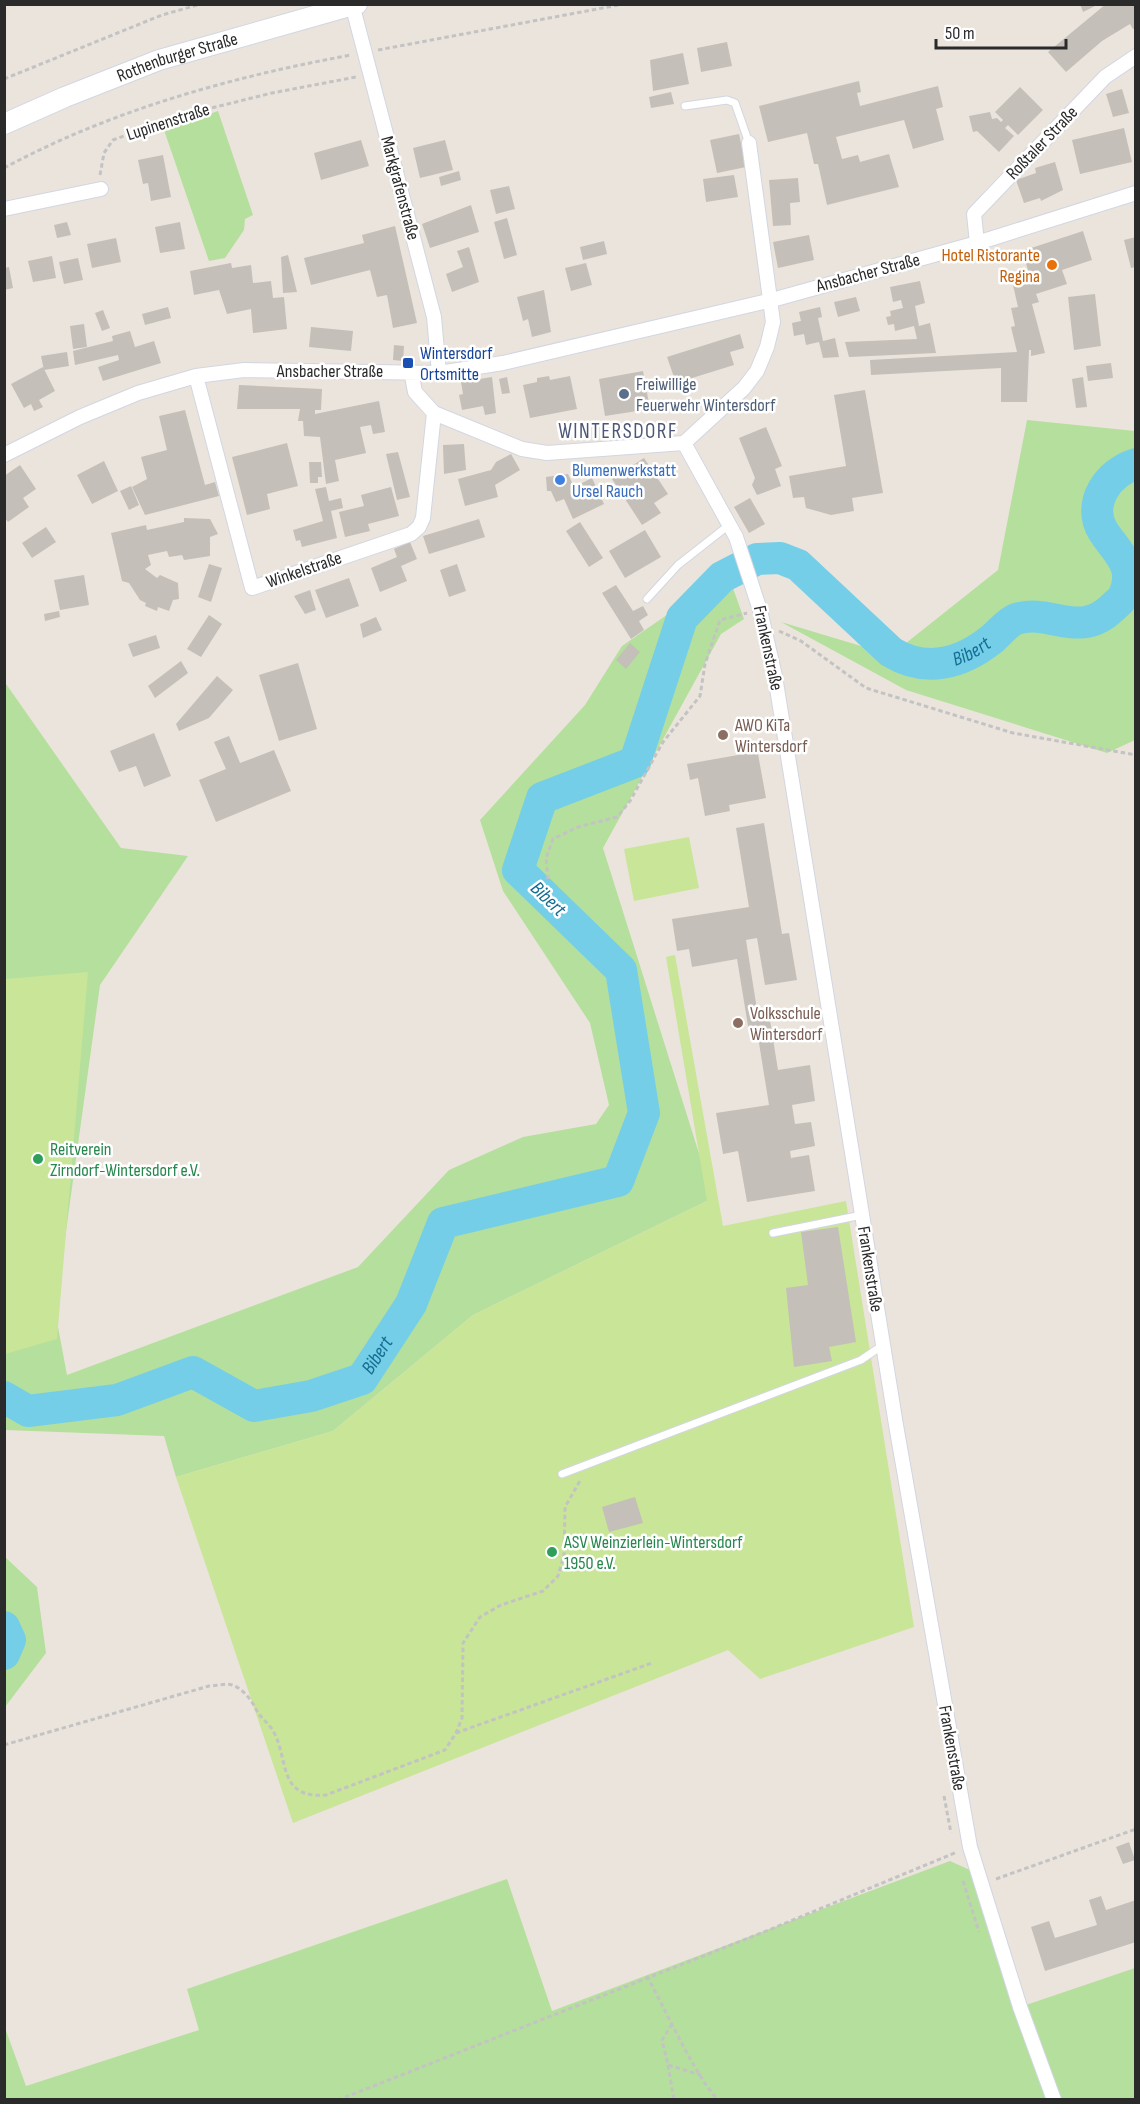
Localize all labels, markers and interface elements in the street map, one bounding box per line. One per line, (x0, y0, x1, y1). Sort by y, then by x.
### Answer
scale bar (936, 12, 1066, 50)
text: 50 m (945, 23, 975, 44)
street label: Rothenburger Straße (114, 28, 240, 86)
street label: Lupinenstraße (124, 99, 212, 145)
street label: Roßtaler Straße (1002, 102, 1082, 184)
street label: Markgrafenstraße (376, 134, 424, 242)
place label: Hotel Ristorante Regina (941, 245, 1040, 287)
street label: Ansbacher Straße (813, 249, 922, 297)
marker: Hotel Ristorante Regina (1045, 258, 1059, 272)
place label: Wintersdorf Ortsmitte (420, 343, 493, 385)
marker: Wintersdorf Ortsmitte (401, 356, 415, 370)
street label: Ansbacher Straße (276, 361, 383, 382)
place label: Freiwillige Feuerwehr Wintersdorf (636, 374, 776, 416)
marker: Freiwillige Feuerwehr Wintersdorf (617, 387, 631, 401)
district label: WINTERSDORF (558, 419, 678, 444)
place label: Blumenwerkstatt Ursel Rauch (572, 460, 677, 502)
marker: Blumenwerkstatt Ursel Rauch (553, 473, 567, 487)
street label: Winkelstraße (263, 547, 345, 593)
street label: Frankenstraße (749, 604, 787, 692)
water label: Bibert (949, 631, 996, 672)
place label: AWO KiTa Wintersdorf (734, 715, 808, 757)
marker: AWO KiTa Wintersdorf (716, 728, 730, 742)
water label: Bibert (525, 876, 571, 922)
place label: Volksschule Wintersdorf (750, 1003, 823, 1045)
marker: Volksschule Wintersdorf (731, 1016, 745, 1030)
place label: Reitverein Zirndorf-Wintersdorf e.V. (50, 1139, 200, 1181)
marker: Reitverein Zirndorf-Wintersdorf e.V. (31, 1152, 45, 1166)
street label: Frankenstraße (853, 1225, 887, 1313)
water label: Bibert (356, 1331, 399, 1379)
place label: ASV Weinzierlein-Wintersdorf 1950 e.V. (563, 1532, 743, 1574)
marker: ASV Weinzierlein-Wintersdorf 1950 e.V. (545, 1545, 559, 1559)
street label: Frankenstraße (934, 1704, 970, 1792)

